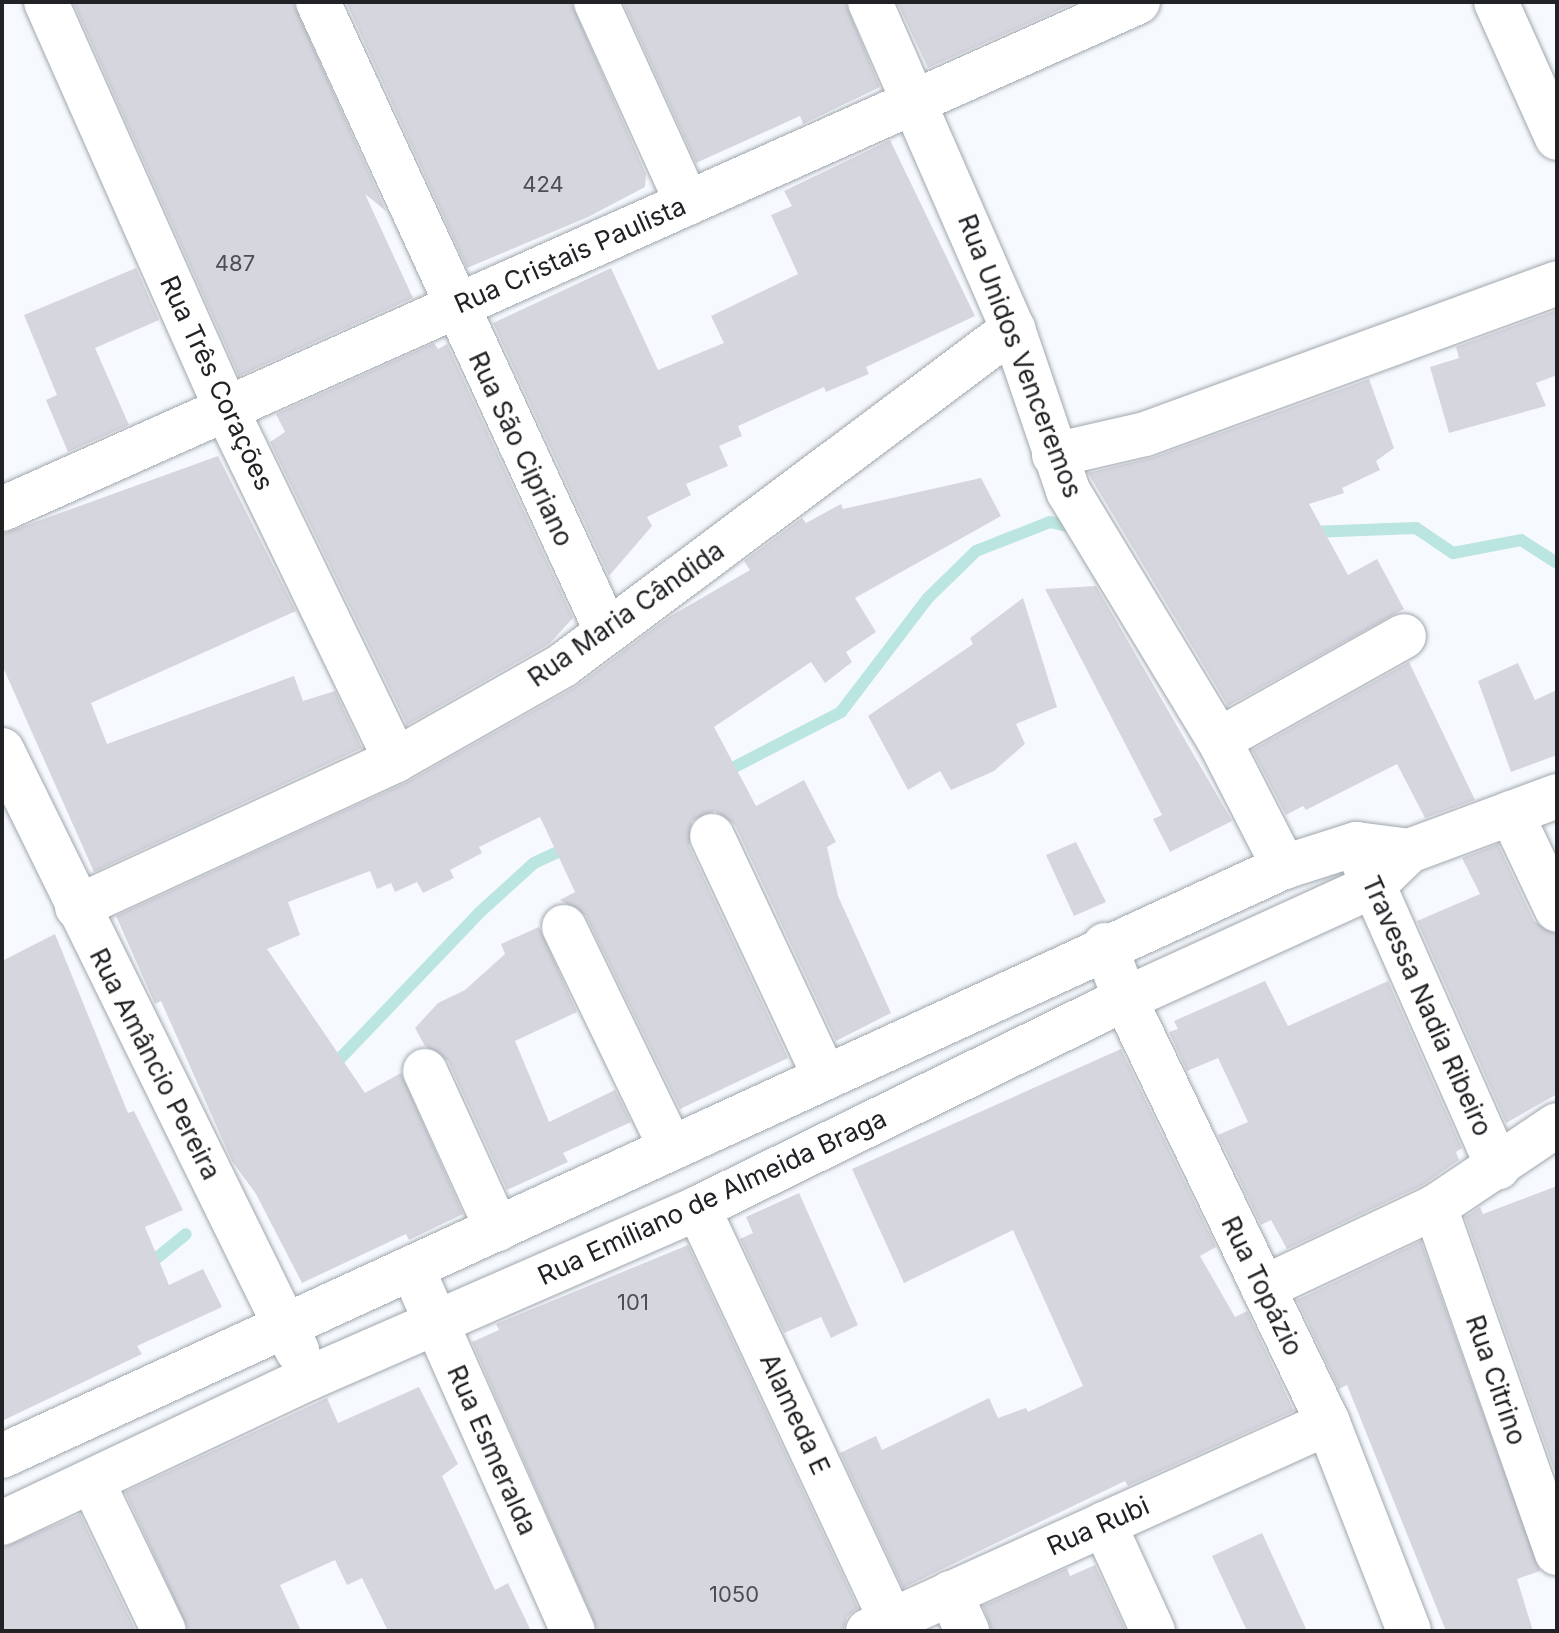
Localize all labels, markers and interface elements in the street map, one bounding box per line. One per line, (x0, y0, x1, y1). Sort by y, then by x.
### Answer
house number: 424 (522, 172, 564, 198)
street label: Rua Cristais Paulista (449, 190, 691, 320)
street label: Rua Unidos Venceremos (951, 210, 1089, 502)
house number: 487 (215, 251, 255, 277)
street label: Rua Três Corações (154, 271, 280, 495)
street label: Rua São Cipriano (462, 347, 580, 551)
street label: Rua Maria Cândida (522, 535, 730, 693)
street label: Travessa Nadia Ribeiro (1355, 871, 1499, 1141)
street label: Rua Amâncio Pereira (83, 943, 227, 1185)
street label: Rua Emíliano de Almeida Braga (533, 1102, 891, 1292)
street label: Rua Topázio (1215, 1211, 1309, 1361)
house number: 101 (617, 1290, 649, 1316)
street label: Rua Citrino (1459, 1311, 1533, 1449)
street label: Alameda E (753, 1348, 837, 1480)
street label: Rua Esmeralda (441, 1360, 543, 1540)
street label: Rua Rubi (1042, 1490, 1154, 1562)
house number: 1050 (709, 1582, 759, 1608)

